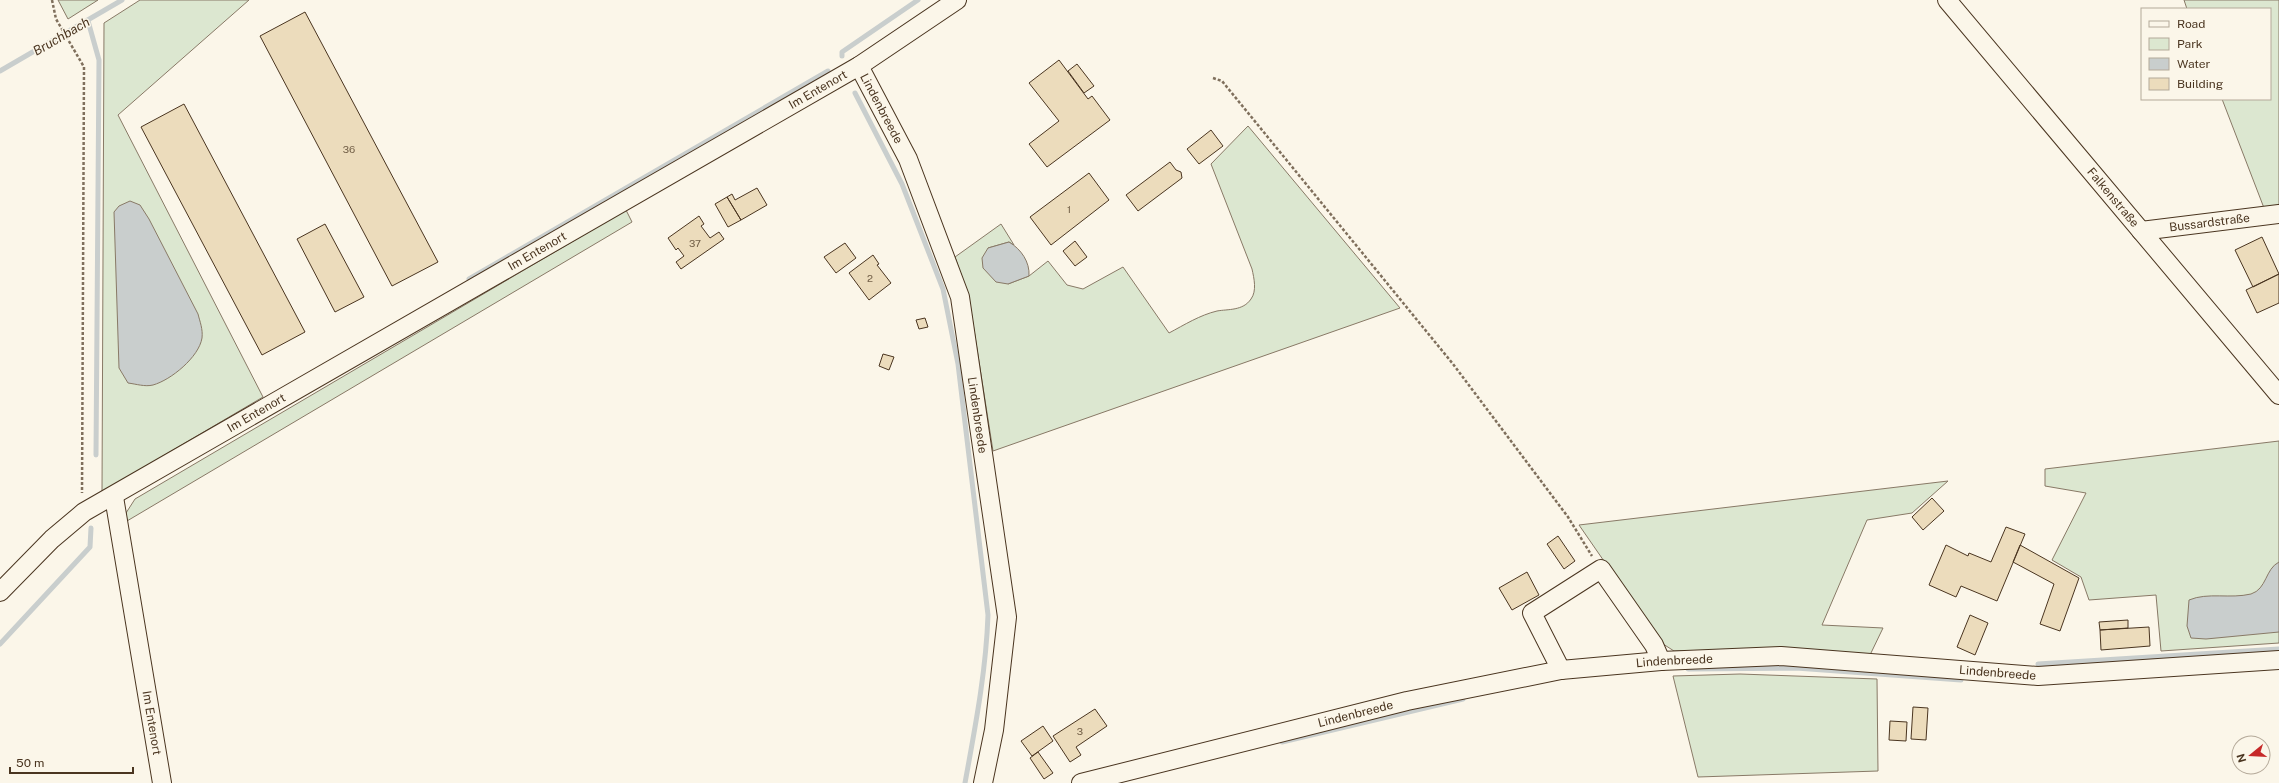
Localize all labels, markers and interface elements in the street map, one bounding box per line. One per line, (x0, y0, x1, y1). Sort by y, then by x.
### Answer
legend (2141, 8, 2271, 100)
water label: Bruchbach (30, 14, 92, 59)
text: Road (2177, 17, 2205, 31)
text: Park (2177, 37, 2203, 51)
text: Water (2177, 57, 2211, 71)
street label: Im Entenort (786, 67, 850, 112)
street label: Lindenbreede (857, 71, 906, 146)
text: Building (2177, 77, 2223, 91)
house number: 36 (343, 143, 355, 155)
street label: Falkenstraße (2084, 165, 2142, 230)
house number: 1 (1067, 203, 1071, 215)
street label: Bussardstraße (2168, 211, 2251, 234)
street label: Im Entenort (506, 229, 569, 273)
house number: 37 (689, 237, 701, 249)
house number: 2 (867, 272, 873, 284)
street label: Lindenbreede (965, 376, 990, 455)
street label: Im Entenort (225, 390, 288, 435)
street label: Lindenbreede (1635, 652, 1713, 670)
street label: Lindenbreede (1959, 663, 2037, 683)
street label: Im Entenort (140, 690, 164, 756)
street label: Lindenbreede (1316, 698, 1395, 730)
house number: 3 (1077, 725, 1083, 737)
north arrow (2231, 735, 2271, 775)
scale bar (10, 749, 133, 775)
text: N (2234, 752, 2249, 764)
text: 50 m (16, 756, 44, 770)

